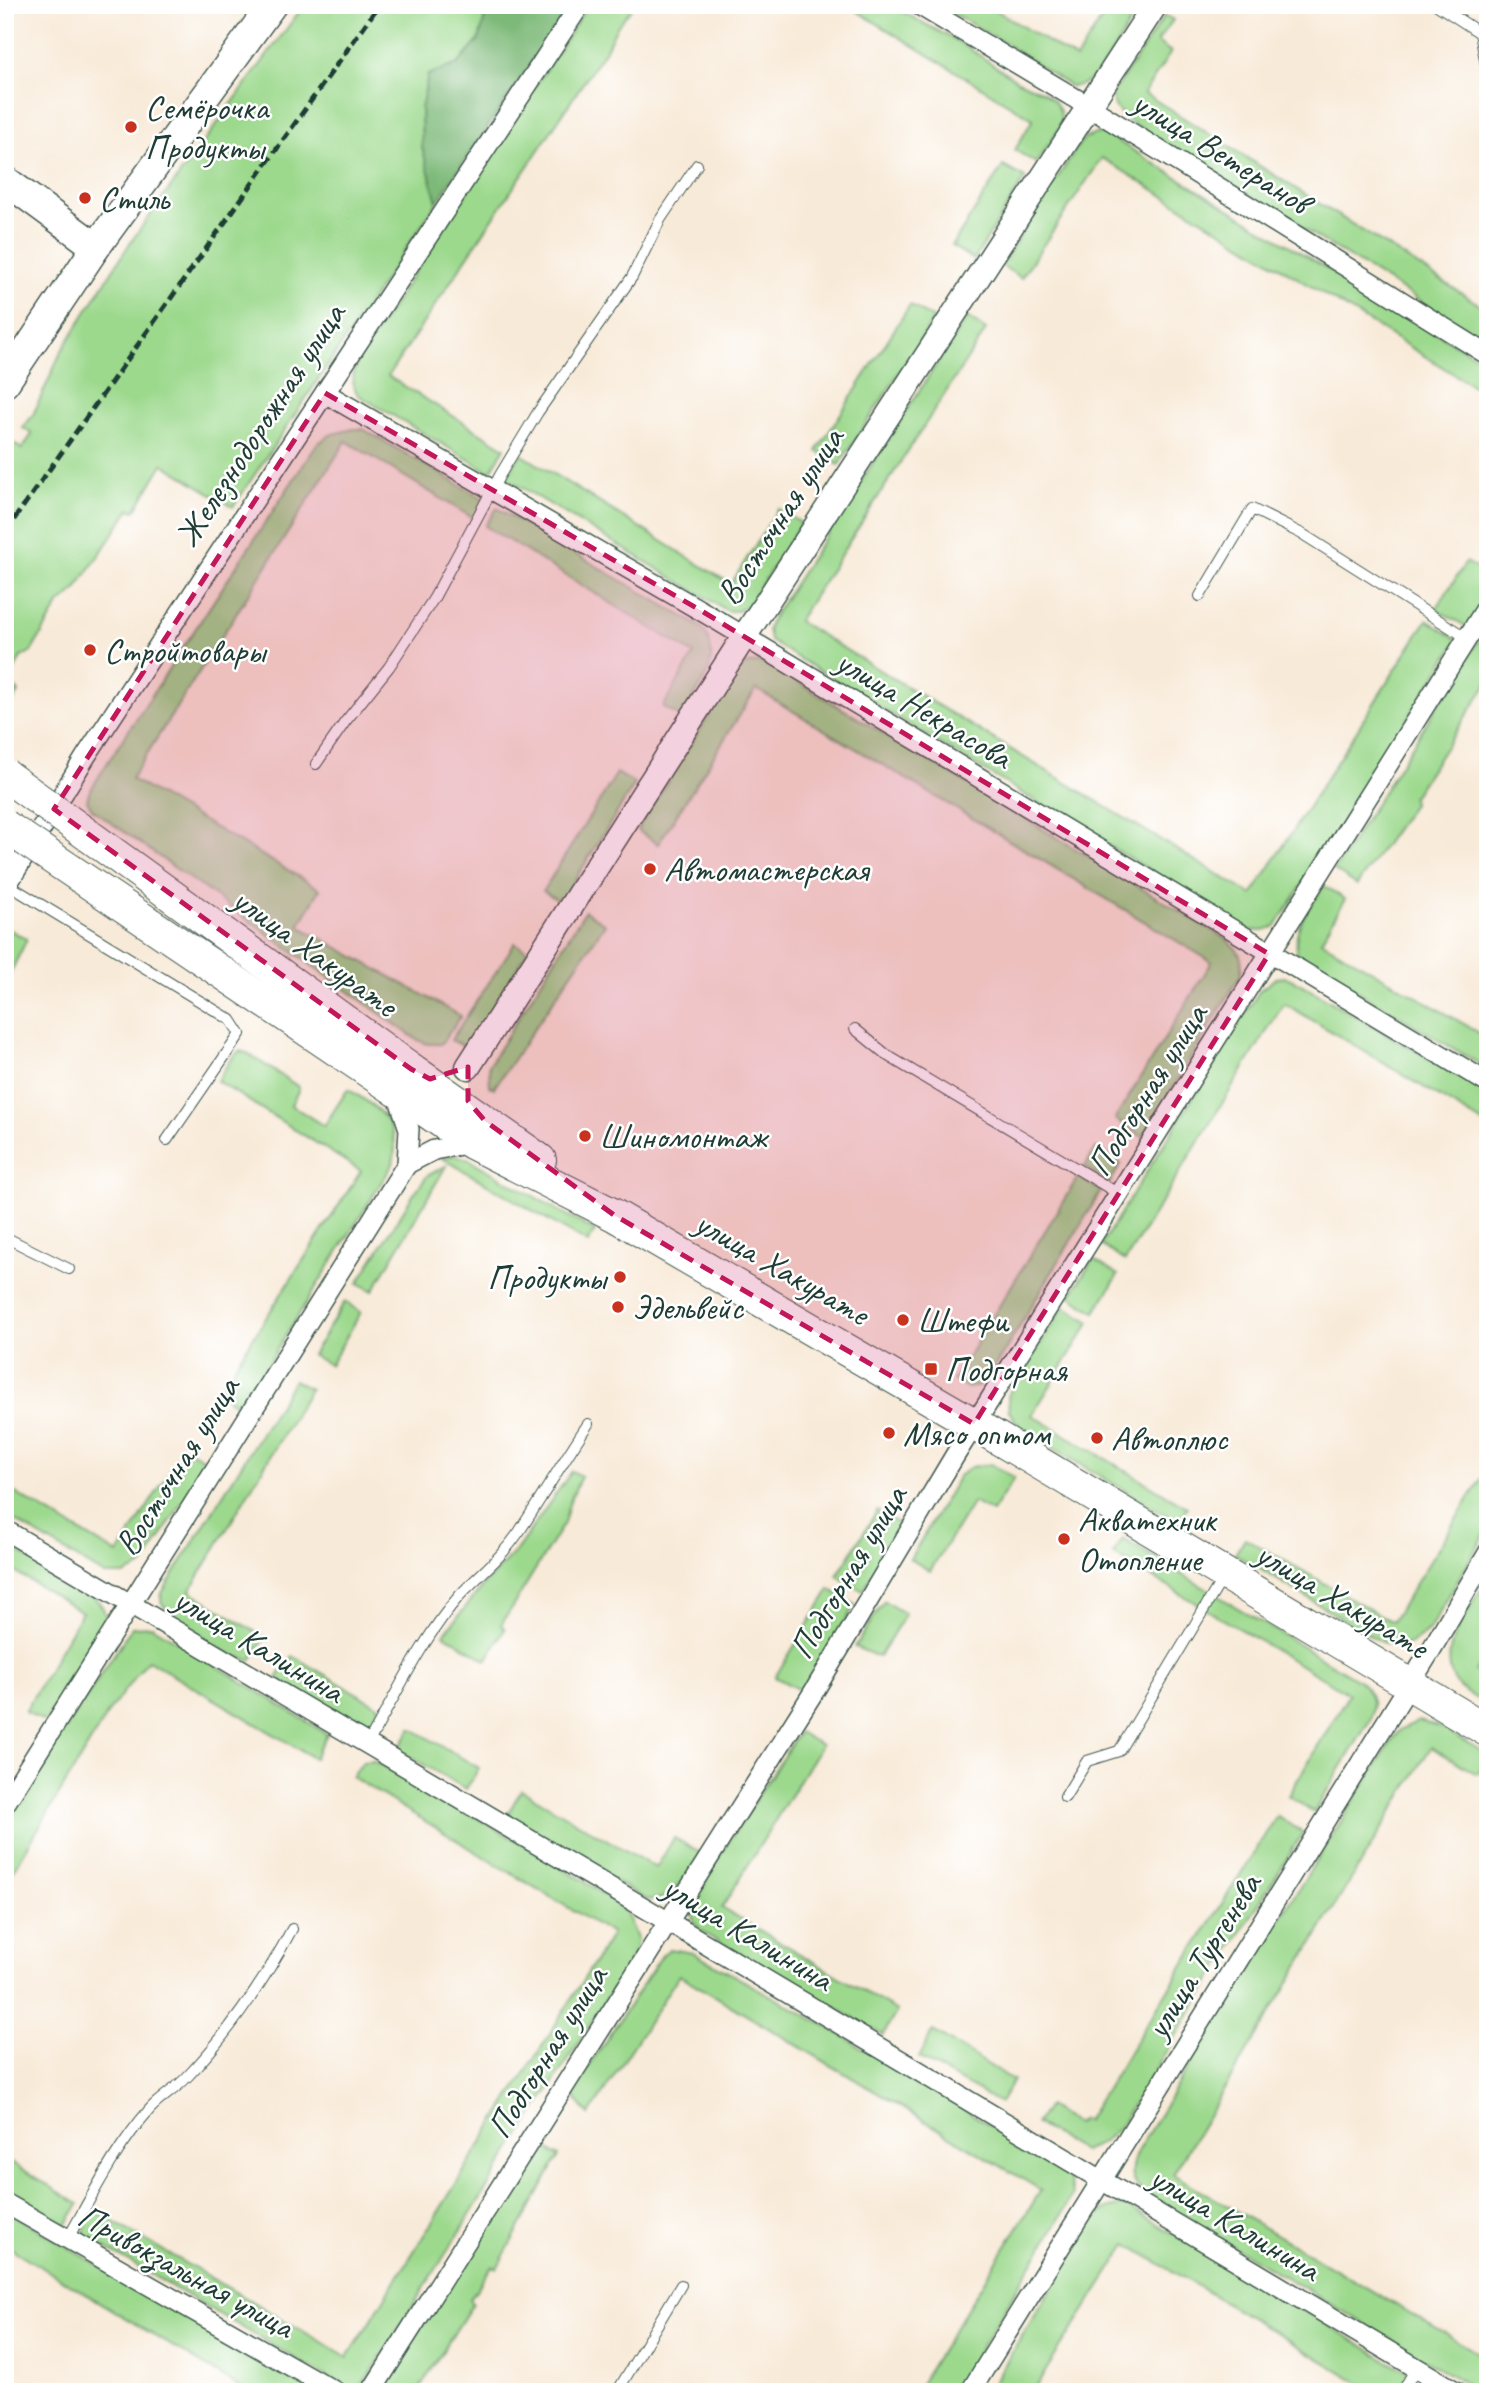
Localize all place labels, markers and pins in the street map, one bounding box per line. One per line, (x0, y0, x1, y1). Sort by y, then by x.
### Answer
place label: Семёрочка Продукты (145, 85, 270, 170)
marker: Семёрочка Продукты (123, 119, 139, 135)
place label: Стиль (99, 176, 171, 221)
marker: Стиль (77, 190, 93, 206)
place label: Стройтовары (104, 628, 268, 673)
marker: Стройтовары (82, 642, 98, 658)
place label: Автомастерская (664, 847, 870, 892)
marker: Автомастерская (642, 861, 658, 877)
place label: Шиномонтаж (599, 1114, 769, 1159)
marker: Шиномонтаж (577, 1128, 593, 1144)
place label: Продукты (487, 1255, 609, 1300)
marker: Продукты (612, 1269, 628, 1285)
place label: Эдельвейс (632, 1285, 744, 1330)
place label: Штефи (917, 1298, 1011, 1343)
marker: Эдельвейс (610, 1299, 626, 1315)
marker: Штефи (895, 1312, 911, 1328)
place label: Подгорная (945, 1347, 1068, 1392)
marker: Подгорная (923, 1361, 939, 1377)
place label: Мясо оптом (903, 1411, 1052, 1456)
place label: Автоплюс (1111, 1416, 1229, 1461)
marker: Мясо оптом (881, 1425, 897, 1441)
marker: Автоплюс (1089, 1430, 1105, 1446)
place label: Акватехник Отопление (1078, 1497, 1218, 1582)
marker: Акватехник Отопление (1056, 1531, 1072, 1547)

